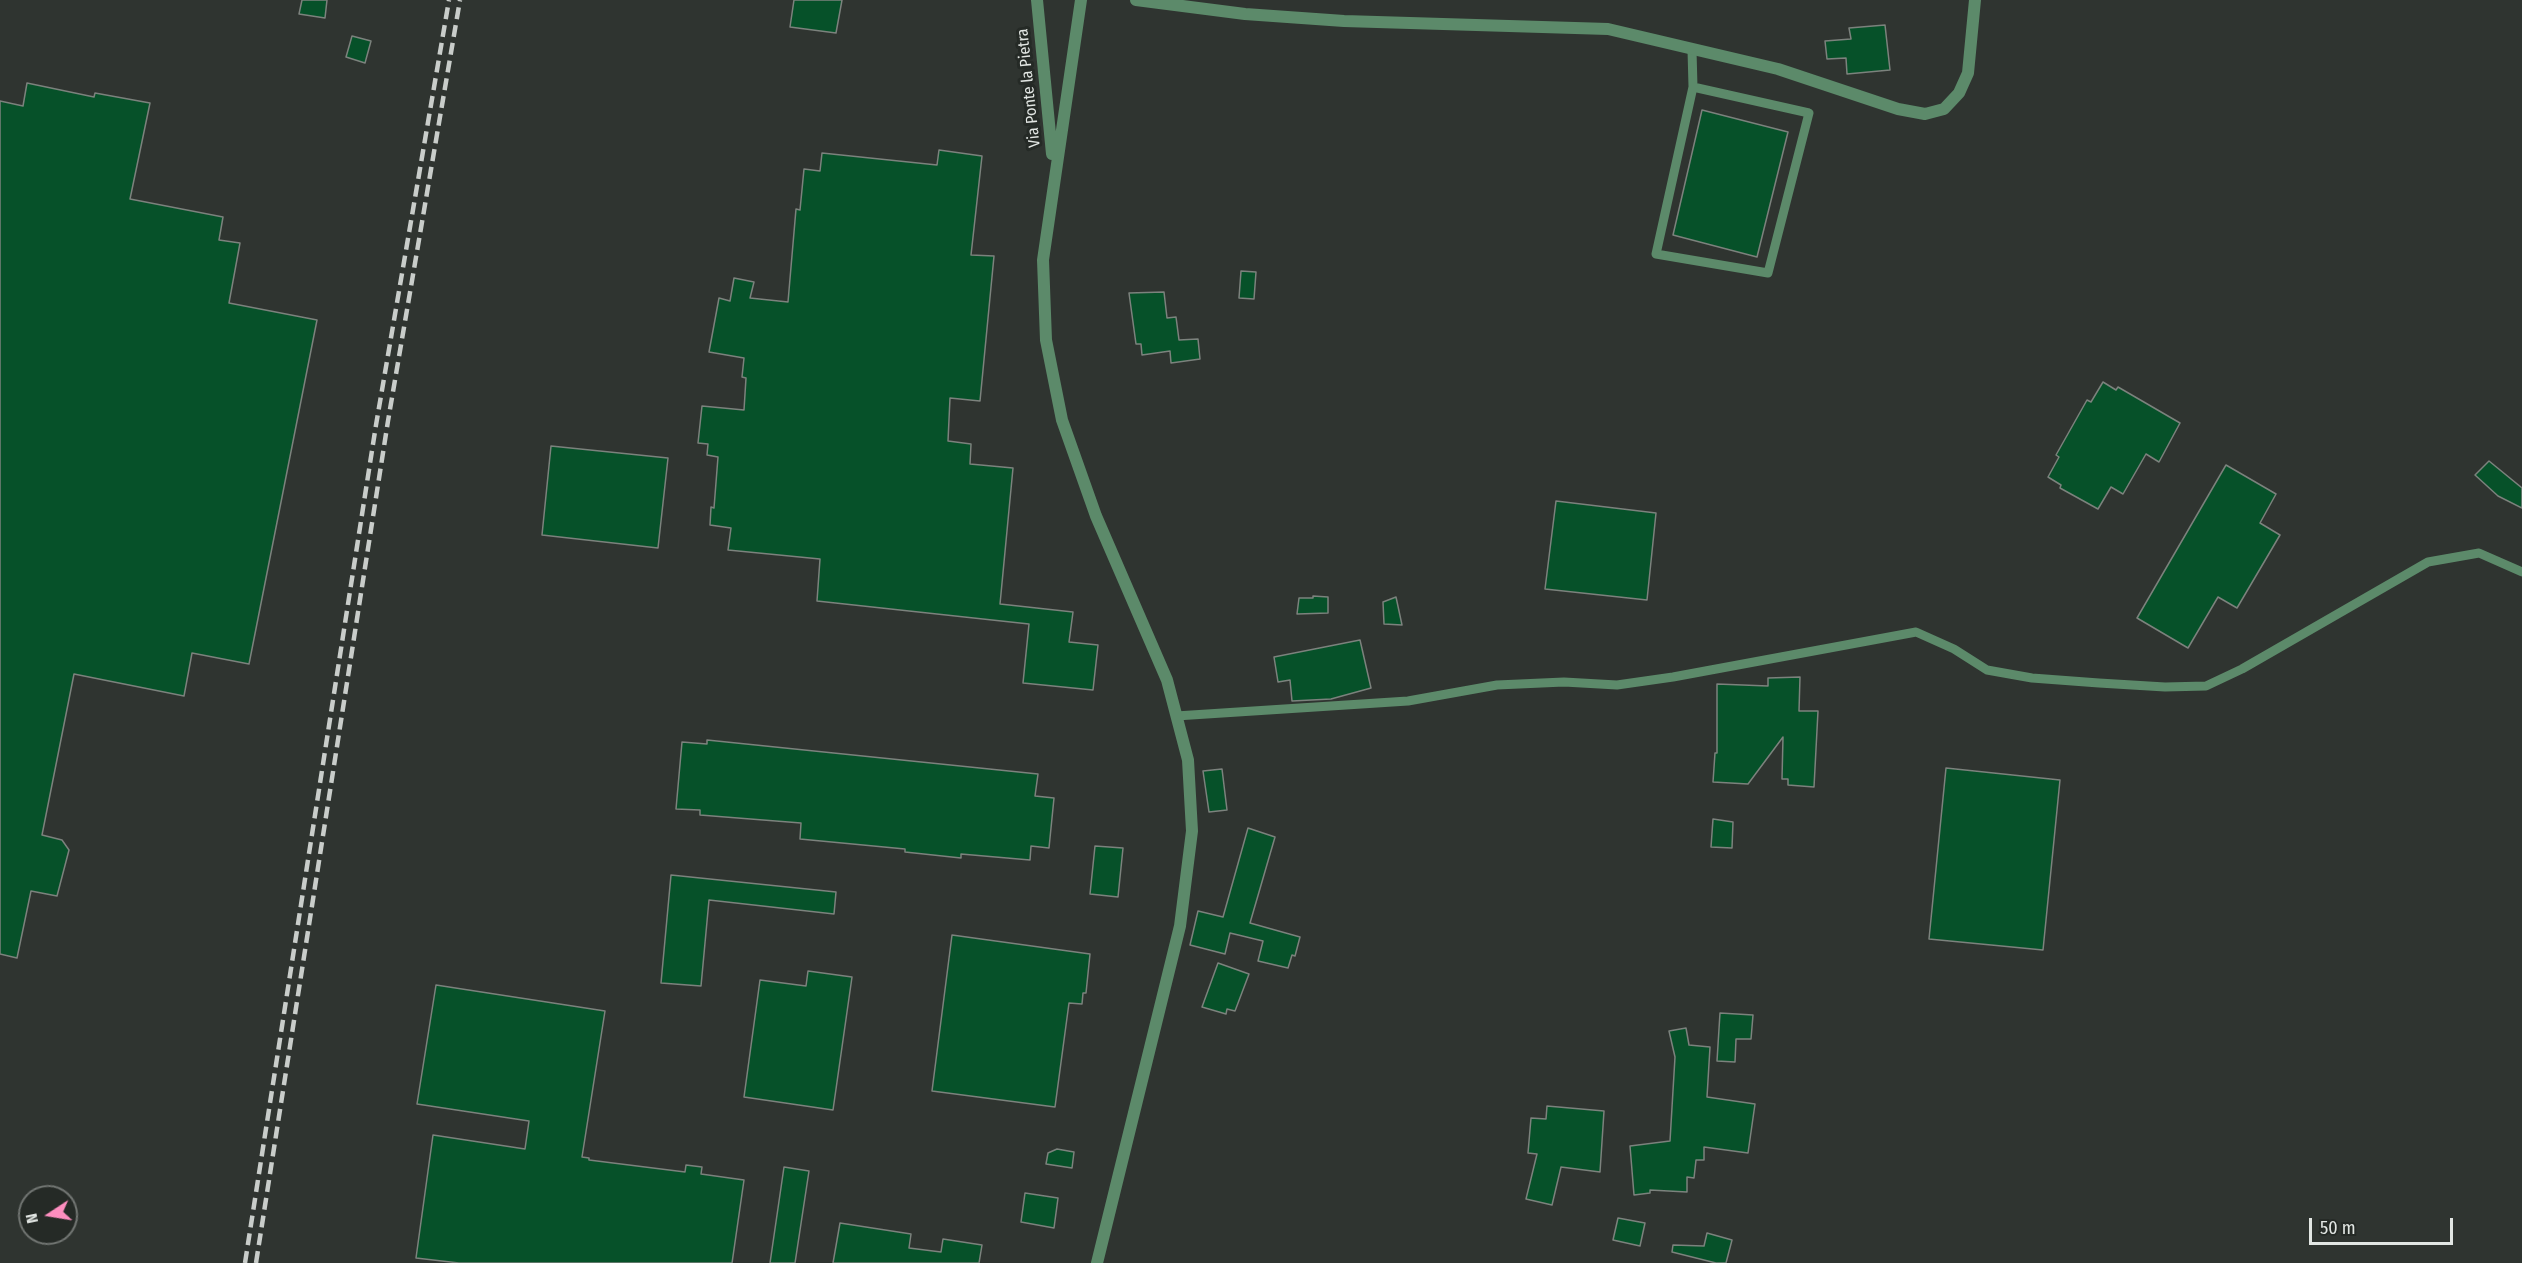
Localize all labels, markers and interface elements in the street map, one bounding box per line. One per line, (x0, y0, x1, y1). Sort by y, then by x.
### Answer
street label: Via Ponte la Pietra (1013, 28, 1045, 148)
north arrow (18, 1185, 78, 1245)
scale bar (2312, 1206, 2456, 1244)
text: N (22, 1212, 42, 1225)
text: 50 m (2320, 1217, 2356, 1239)

